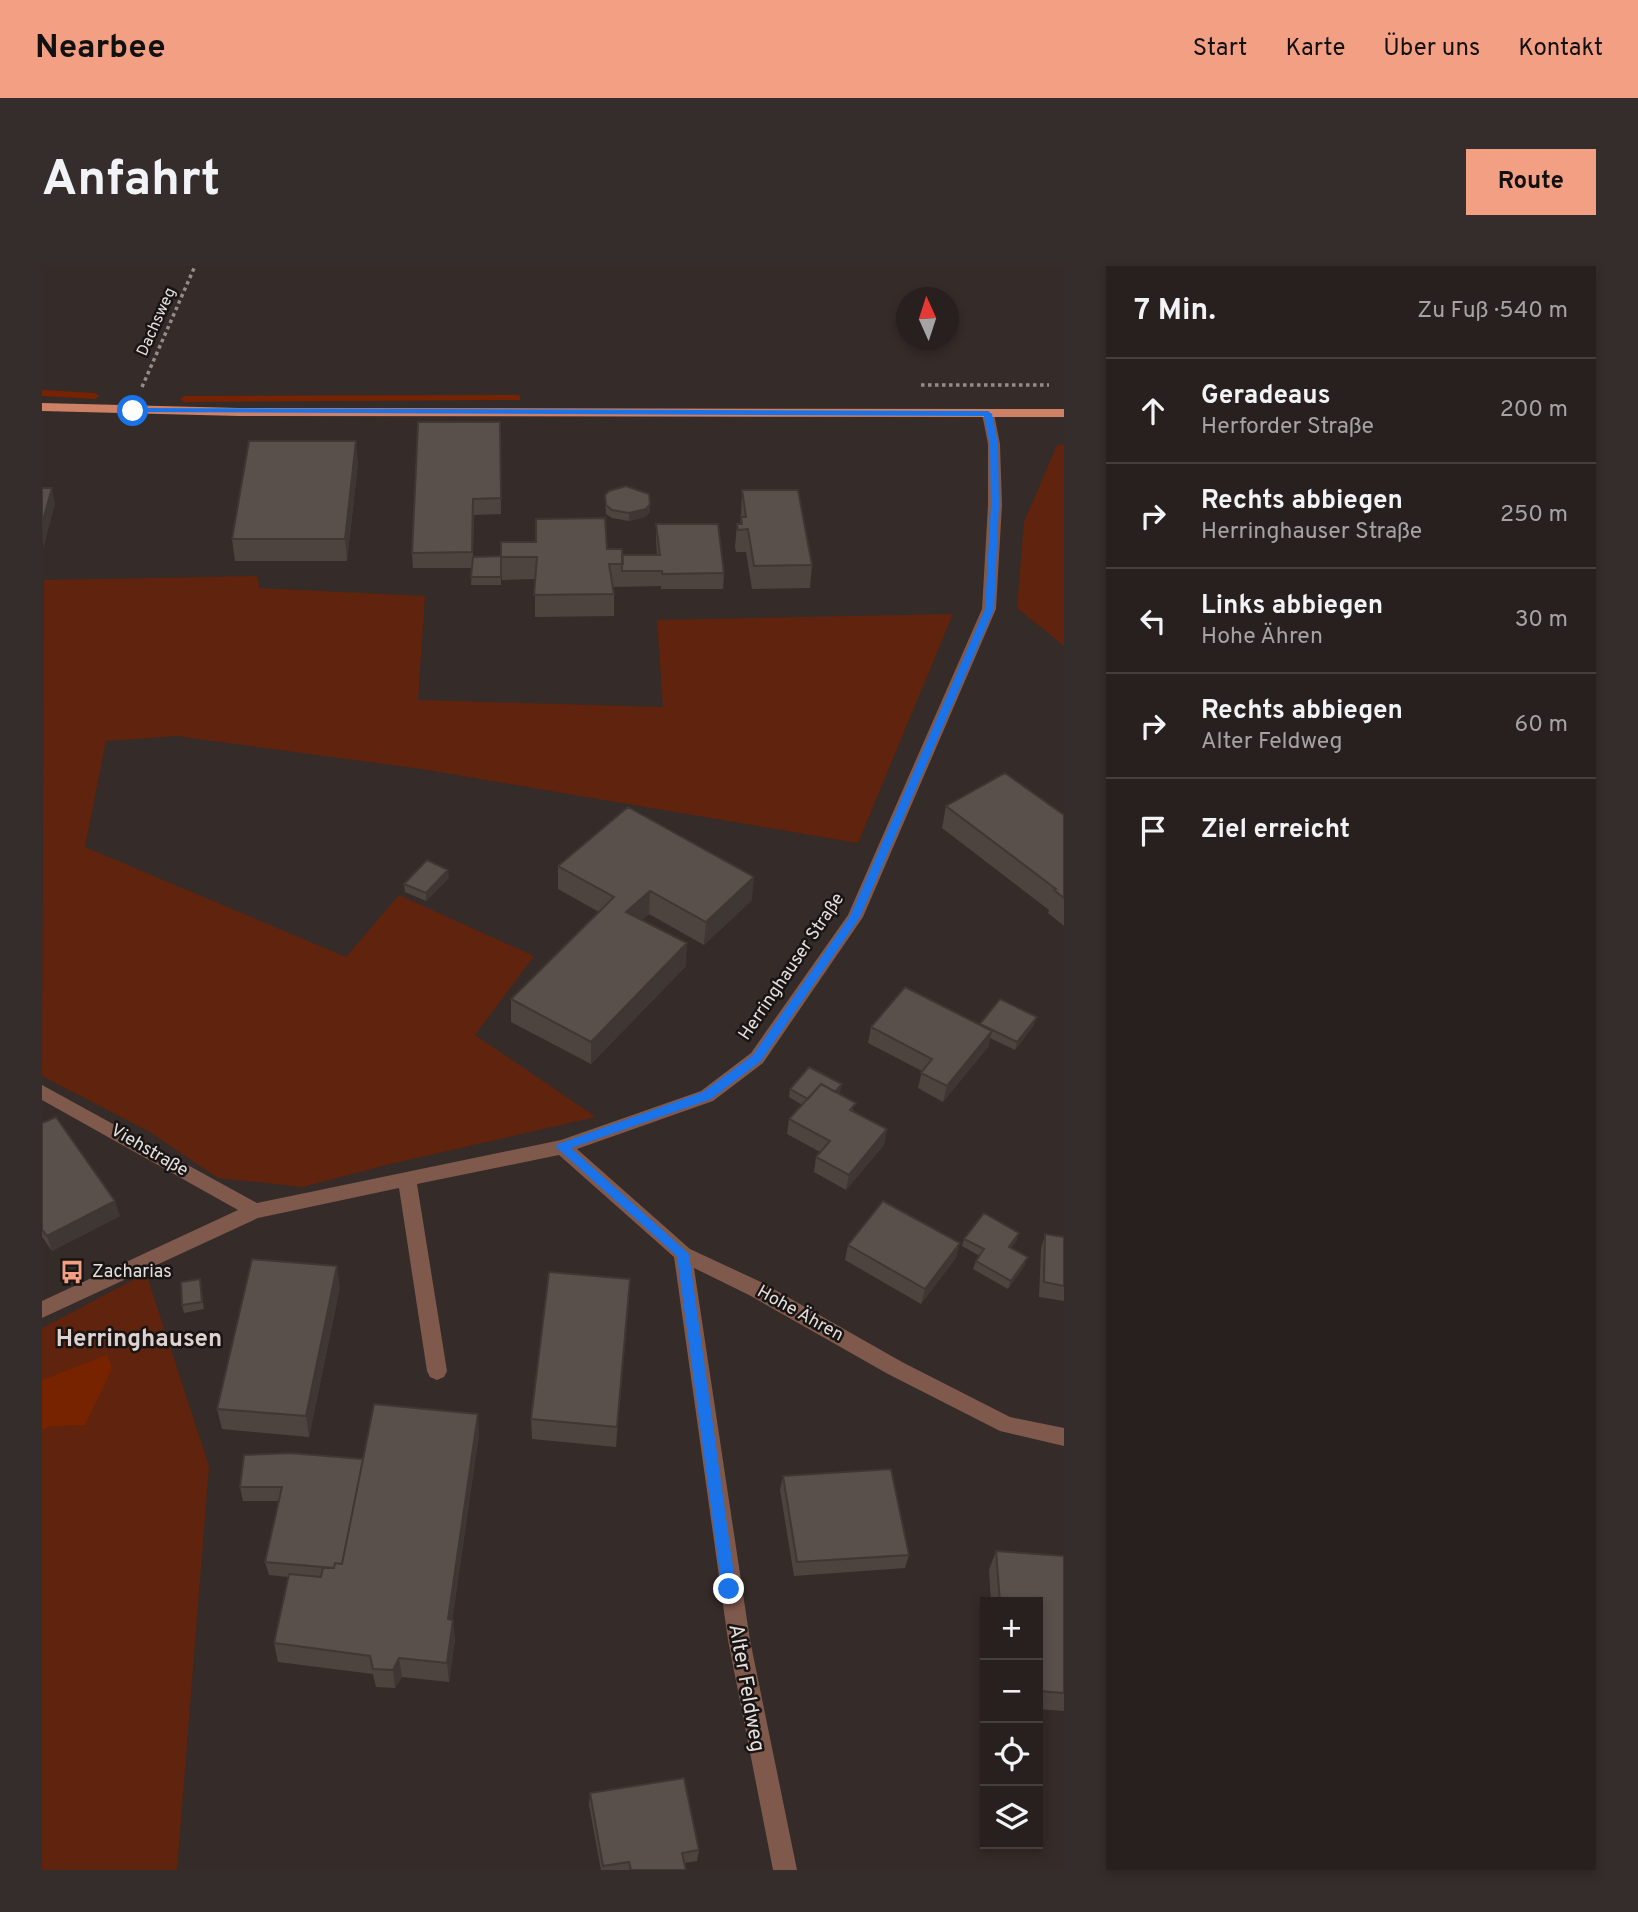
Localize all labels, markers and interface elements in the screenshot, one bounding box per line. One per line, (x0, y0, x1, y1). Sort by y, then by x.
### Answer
text: Nearbee (35, 28, 166, 70)
text: Start (1193, 34, 1247, 64)
text: Karte (1285, 34, 1345, 64)
text: Über uns (1383, 34, 1480, 64)
text: Kontakt (1518, 34, 1603, 64)
button: Route (1466, 149, 1596, 215)
text: Anfahrt (42, 151, 220, 213)
street label: Dachsweg (133, 285, 181, 359)
north arrow (896, 287, 959, 350)
text: 7 Min. (1134, 293, 1216, 330)
text: Zu Fuß · 540 m (1417, 297, 1568, 326)
text: Geradeaus (1201, 380, 1330, 413)
icon: ahead (1134, 392, 1172, 430)
route start (117, 395, 148, 426)
text: 200 m (1500, 396, 1568, 425)
text: Herforder Straße (1201, 413, 1374, 442)
text: Rechts abbiegen (1201, 485, 1403, 518)
icon: right (1134, 497, 1172, 535)
text: 250 m (1500, 501, 1568, 530)
text: Herringhauser Straße (1201, 518, 1422, 547)
text: Links abbiegen (1201, 590, 1383, 623)
icon: left (1134, 602, 1172, 640)
text: 30 m (1515, 606, 1568, 635)
text: Hohe Ähren (1201, 623, 1323, 652)
text: Rechts abbiegen (1201, 695, 1403, 728)
icon: right (1134, 707, 1172, 745)
text: 60 m (1515, 711, 1568, 740)
text: Alter Feldweg (1201, 728, 1342, 757)
icon: arrive (1134, 812, 1172, 850)
text: Ziel erreicht (1201, 814, 1350, 847)
street label: Herringhauser Straße (734, 889, 850, 1045)
street label: Viehstraße (106, 1119, 192, 1183)
bus stop icon: Zacharias (58, 1258, 86, 1286)
place label: Zacharias (92, 1261, 172, 1284)
street label: Hohe Ähren (753, 1279, 848, 1347)
district label: Herringhausen (56, 1325, 222, 1355)
route end (713, 1573, 744, 1604)
map controls (980, 1597, 1043, 1849)
button: + (980, 1597, 1043, 1660)
street label: Alter Feldweg (721, 1622, 771, 1754)
button: − (980, 1660, 1043, 1723)
button: locate (980, 1723, 1043, 1786)
button: layers (980, 1786, 1043, 1849)

